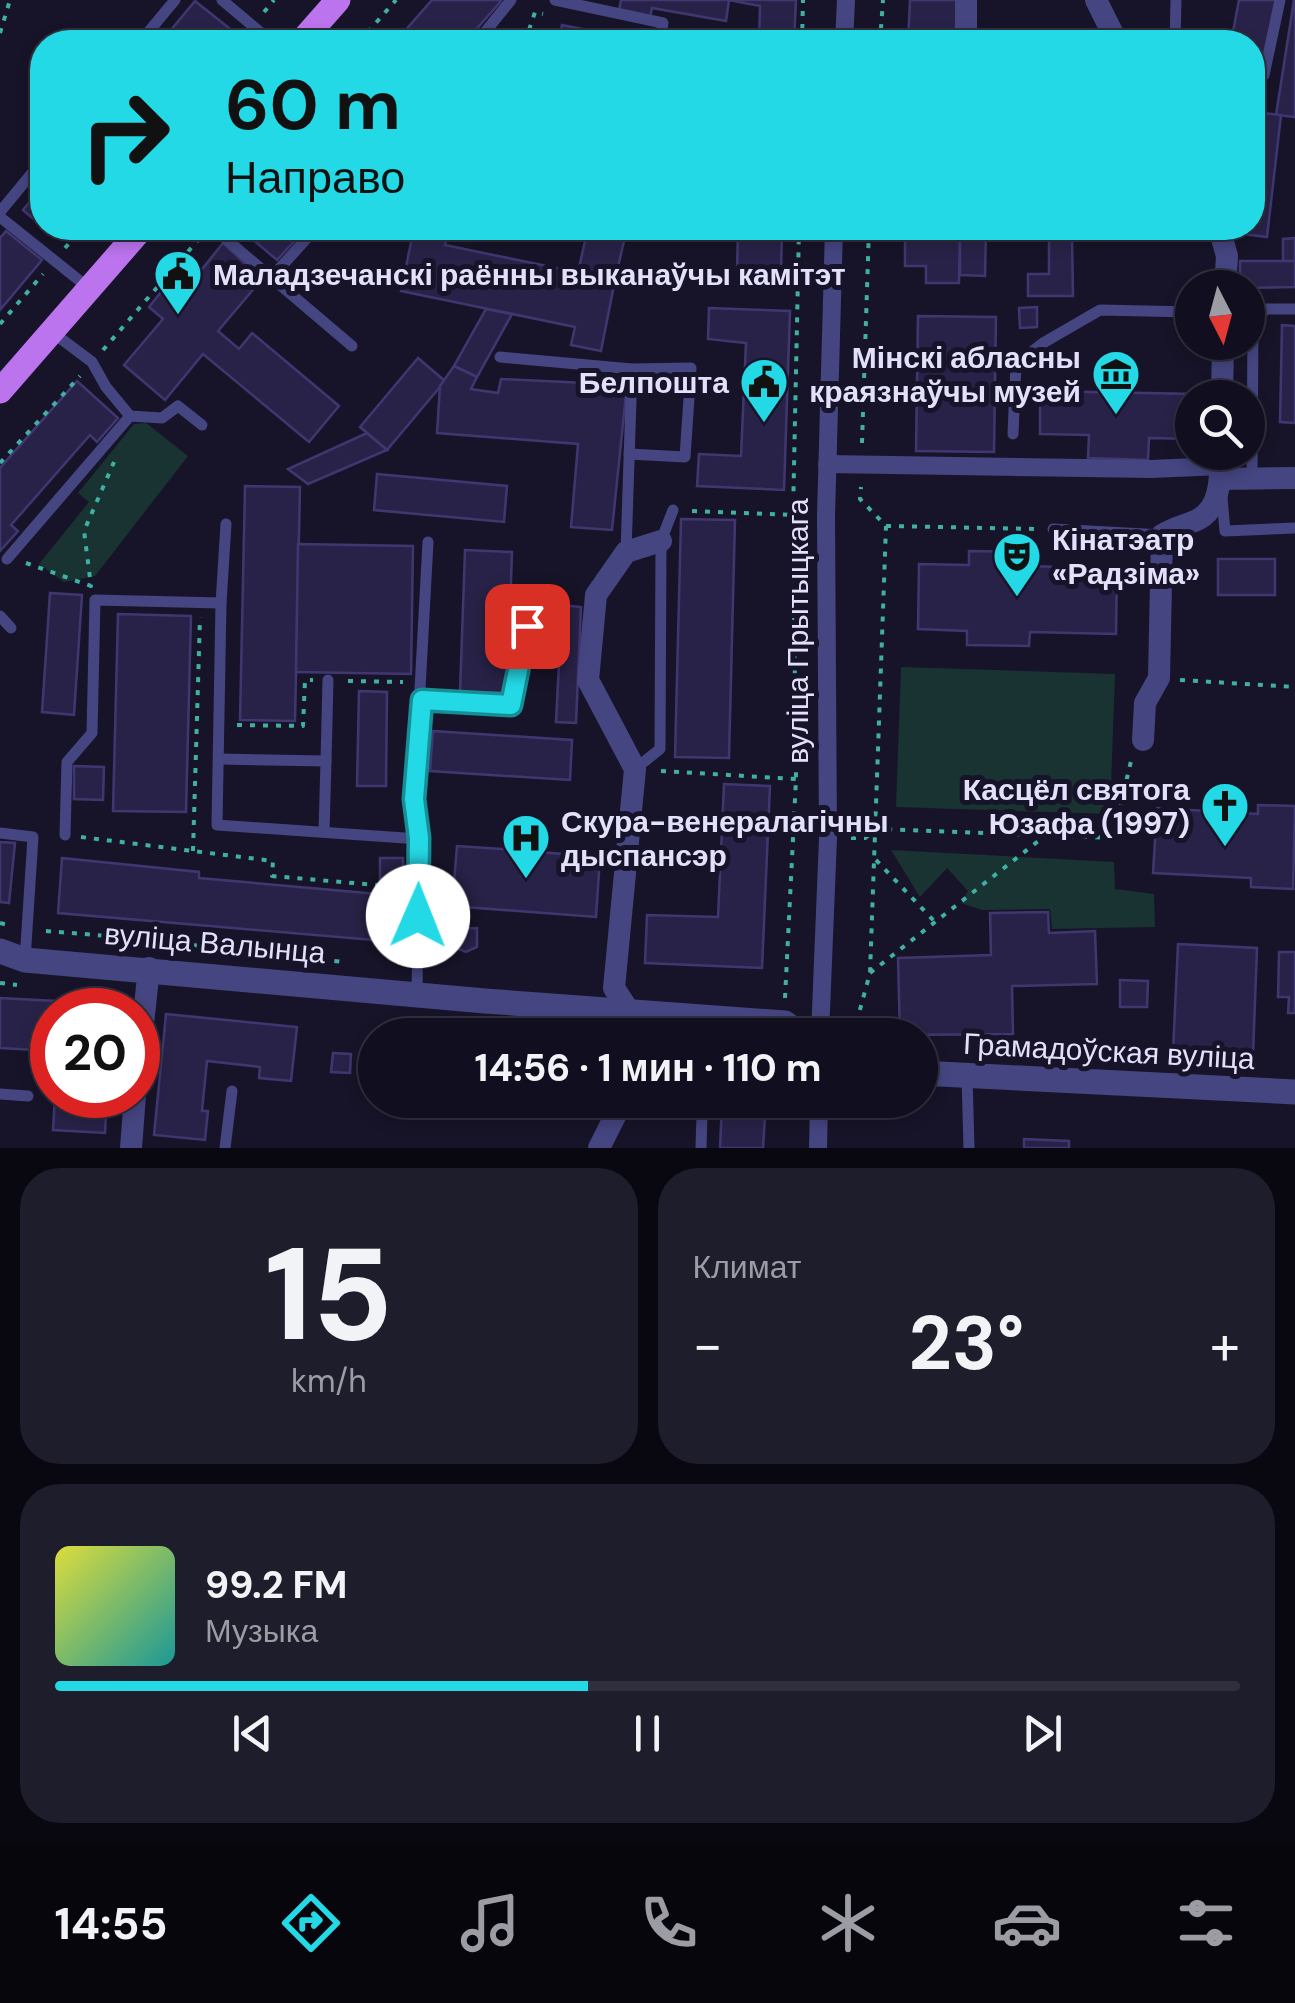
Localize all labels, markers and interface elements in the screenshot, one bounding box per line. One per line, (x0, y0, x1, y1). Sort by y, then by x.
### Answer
text: 60 m (225, 60, 401, 151)
icon: right (60, 70, 190, 200)
text: Направо (225, 148, 405, 207)
public building icon: Маладзечанскі раённы выканаўчы камітэт (152, 248, 204, 316)
place label: Маладзечанскі раённы выканаўчы камітэт (213, 255, 846, 294)
north arrow (1175, 270, 1265, 360)
map controls (1175, 270, 1265, 470)
place label: Мінскі абласны краязнаўчы музей (809, 338, 1081, 411)
museum icon: Мінскі абласны краязнаўчы музей (1090, 348, 1142, 416)
public building icon: Белпошта (738, 356, 790, 424)
place label: Белпошта (579, 363, 729, 402)
button: search (1175, 380, 1265, 470)
street label: вуліца Прытыцкага (778, 498, 817, 764)
place label: Кінатэатр «Радзіма» (1052, 520, 1200, 593)
theatre icon: Кінатэатр «Радзіма» (991, 530, 1043, 598)
pin (485, 584, 570, 669)
icon: arrive (500, 599, 555, 654)
place label: Касцёл святога Юзафа (1997) (963, 770, 1190, 843)
church icon: Касцёл святога Юзафа (1997) (1199, 780, 1251, 848)
place label: Скура-венералагічны дыспансэр (561, 802, 889, 875)
hospital icon: Скура-венералагічны дыспансэр (500, 812, 552, 880)
position arrow (366, 864, 470, 968)
street label: вуліца Валынца (103, 914, 328, 972)
speed limit sign: 20 (30, 988, 160, 1118)
street label: Грамадоўская вуліца (962, 1024, 1256, 1078)
text: 14:56 · 1 мин · 110 m (474, 1043, 822, 1093)
text: 15 (265, 1210, 393, 1379)
text: Климат (693, 1246, 801, 1288)
text: 23° (908, 1295, 1024, 1392)
text: − (693, 1309, 723, 1381)
text: + (1210, 1309, 1240, 1381)
text: km/h (291, 1360, 367, 1402)
text: 99.2 FM (205, 1560, 347, 1610)
text: Музыка (205, 1610, 318, 1652)
icon: previous (225, 1706, 280, 1761)
icon: pause (620, 1706, 675, 1761)
icon: next (1015, 1706, 1070, 1761)
icon: directions (276, 1888, 346, 1958)
icon: music (455, 1888, 525, 1958)
icon: phone (634, 1888, 704, 1958)
icon: climate (813, 1888, 883, 1958)
icon: car (992, 1888, 1062, 1958)
icon: filters (1171, 1888, 1241, 1958)
text: 14:55 (54, 1894, 167, 1953)

